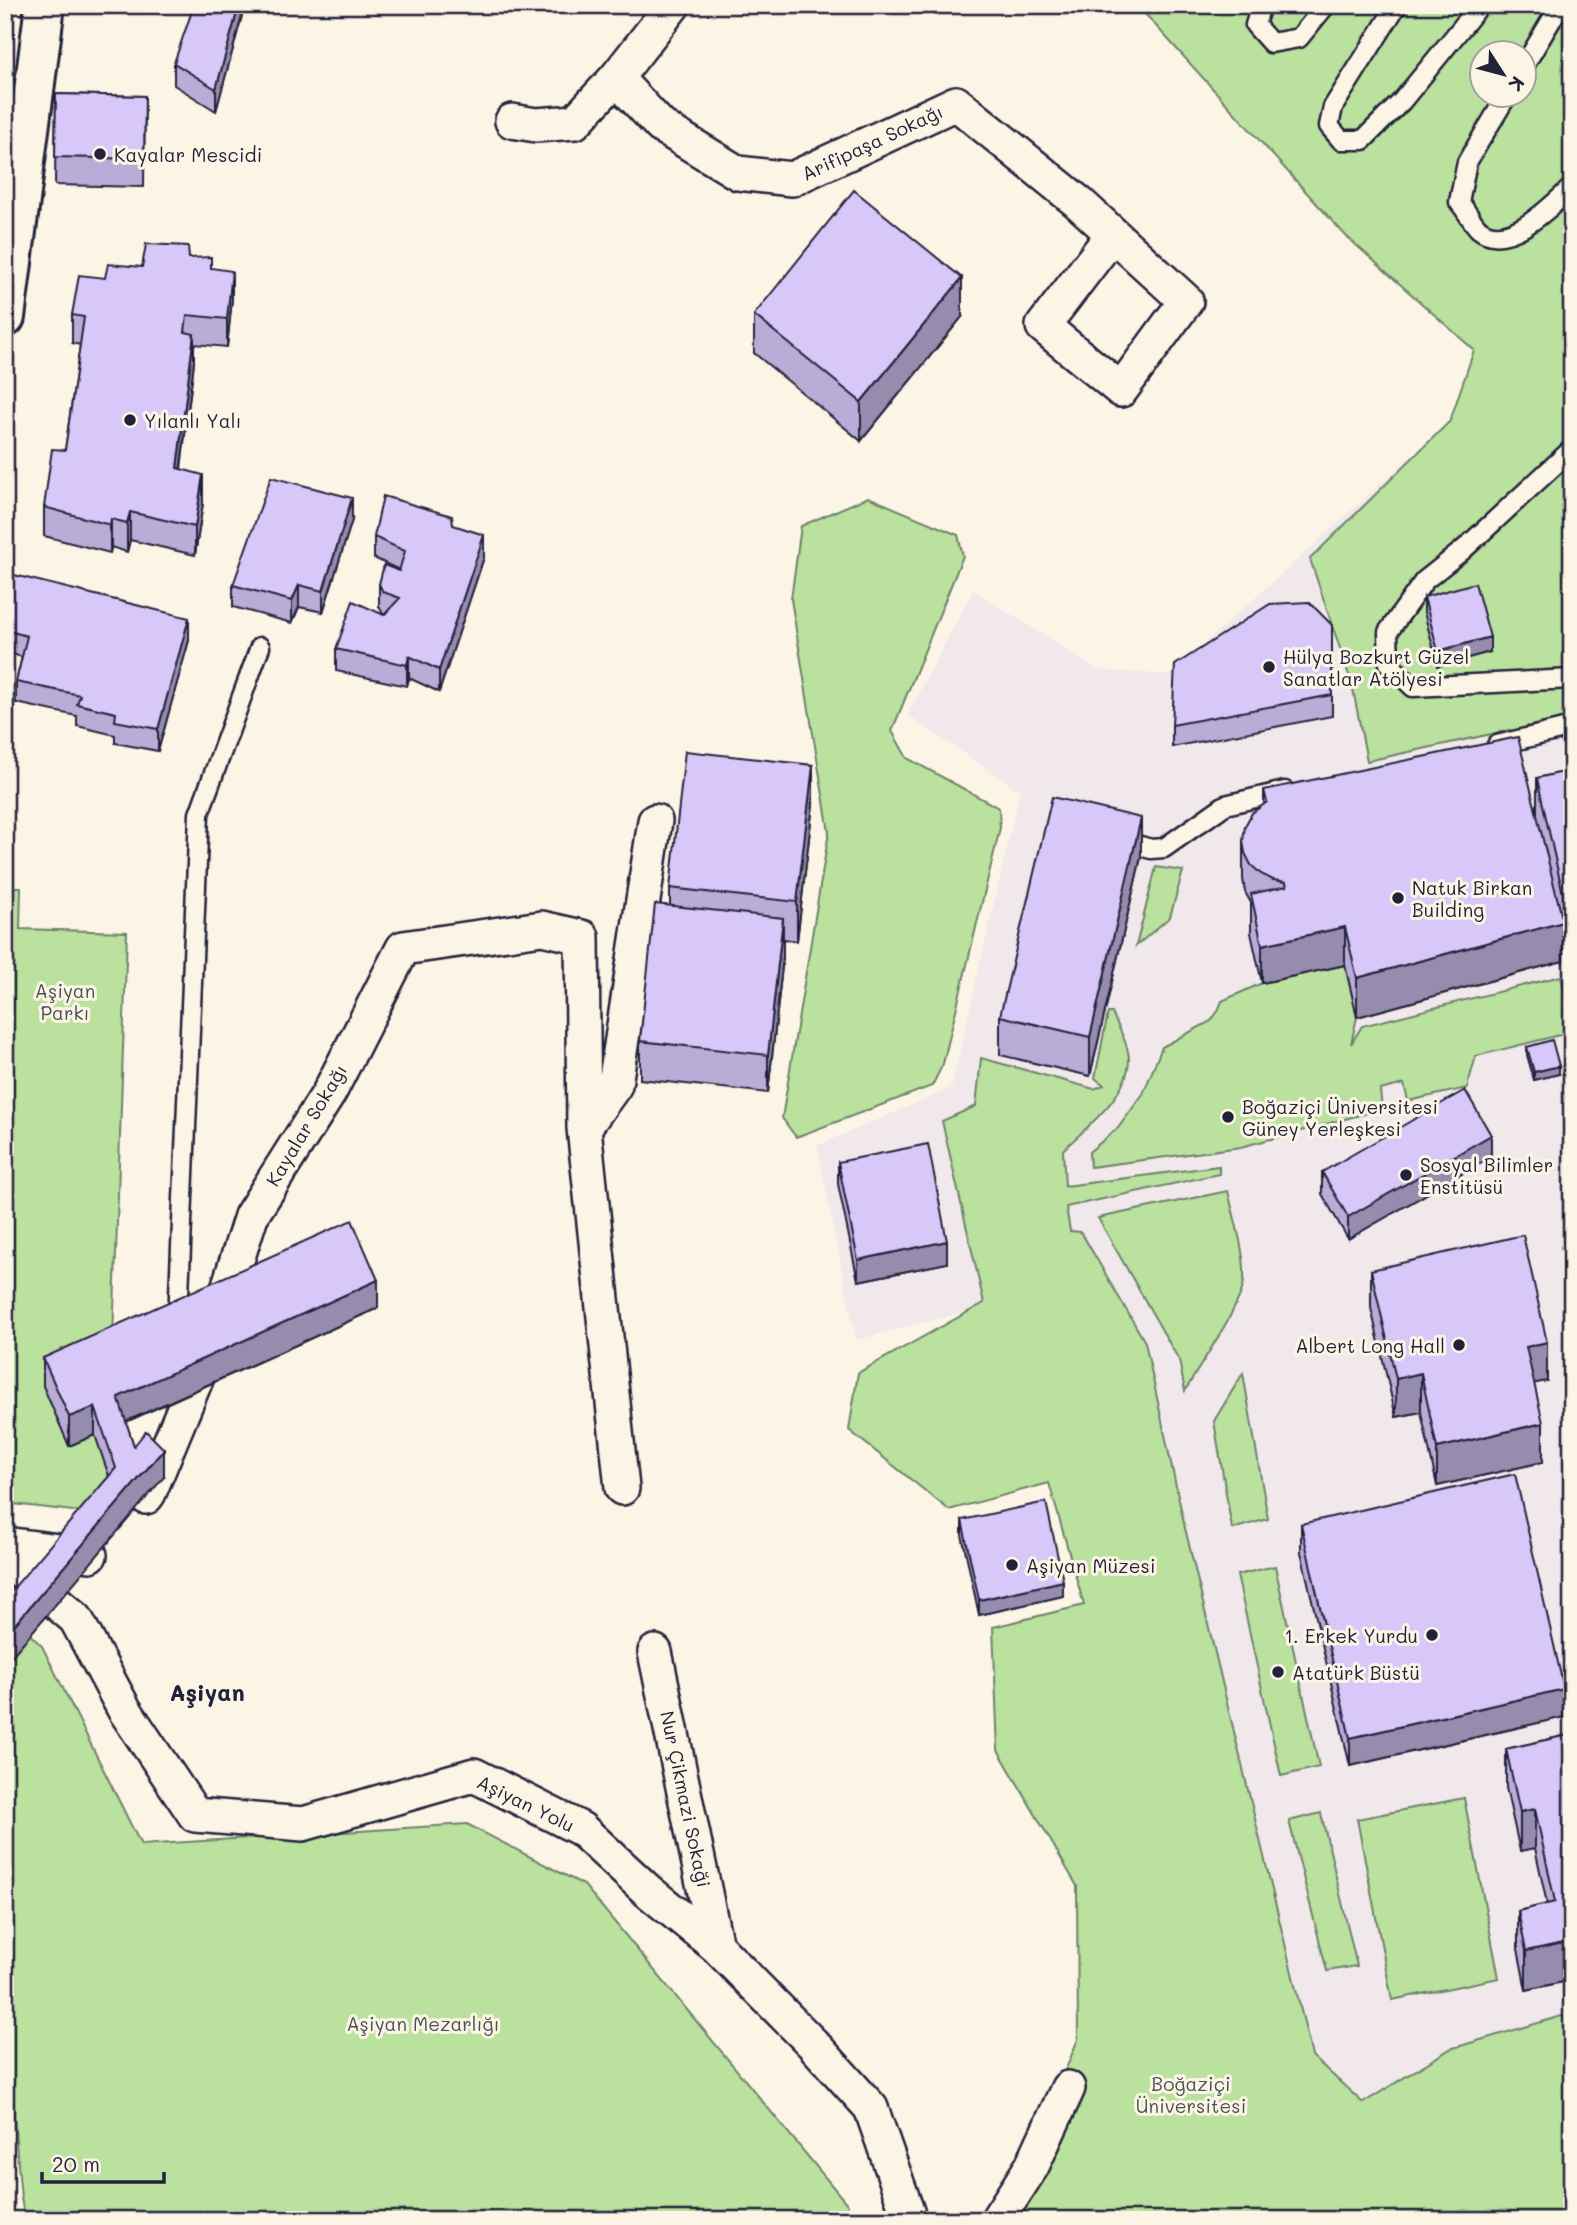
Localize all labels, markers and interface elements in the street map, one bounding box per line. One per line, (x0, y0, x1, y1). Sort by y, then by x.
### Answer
north arrow (1468, 38, 1538, 108)
text: K (1503, 72, 1531, 97)
street label: Arifipaşa Sokağı (797, 98, 947, 186)
place label: Kayalar Mescidi (114, 142, 262, 167)
marker: Kayalar Mescidi (92, 146, 108, 162)
place label: Yılanlı Yalı (144, 408, 241, 433)
marker: Yılanlı Yalı (122, 412, 138, 428)
place label: Hülya Bozkurt Güzel Sanatlar Atölyesi (1283, 644, 1469, 691)
marker: Hülya Bozkurt Güzel Sanatlar Atölyesi (1261, 659, 1277, 675)
place label: Natuk Birkan Building (1412, 875, 1532, 922)
marker: Natuk Birkan Building (1390, 890, 1406, 906)
park label: Aşiyan Parkı (35, 978, 95, 1025)
street label: Kayalar Sokağı (260, 1059, 352, 1191)
place label: Boğaziçi Üniversitesi Güney Yerleşkesi (1242, 1094, 1438, 1141)
marker: Boğaziçi Üniversitesi Güney Yerleşkesi (1220, 1109, 1236, 1125)
place label: Sosyal Bilimler Enstitüsü (1420, 1152, 1553, 1199)
marker: Sosyal Bilimler Enstitüsü (1398, 1167, 1414, 1183)
place label: Albert Long Hall (1295, 1333, 1445, 1358)
marker: Albert Long Hall (1451, 1337, 1467, 1353)
place label: Aşiyan Müzesi (1026, 1553, 1155, 1578)
marker: Aşiyan Müzesi (1004, 1557, 1020, 1573)
place label: 1. Erkek Yurdu (1285, 1623, 1418, 1648)
marker: 1. Erkek Yurdu (1424, 1627, 1440, 1643)
place label: Atatürk Büstü (1292, 1660, 1420, 1685)
marker: Atatürk Büstü (1270, 1664, 1286, 1680)
district label: Aşiyan (169, 1677, 245, 1708)
street label: Nur Çikmazi Sokaği (655, 1709, 717, 1889)
street label: Aşiyan Yolu (473, 1769, 579, 1837)
park label: Aşiyan Mezarlığı (346, 2011, 500, 2036)
park label: Boğaziçi Üniversitesi (1136, 2071, 1246, 2118)
scale bar (42, 2141, 164, 2185)
text: 20 m (52, 2150, 100, 2177)

